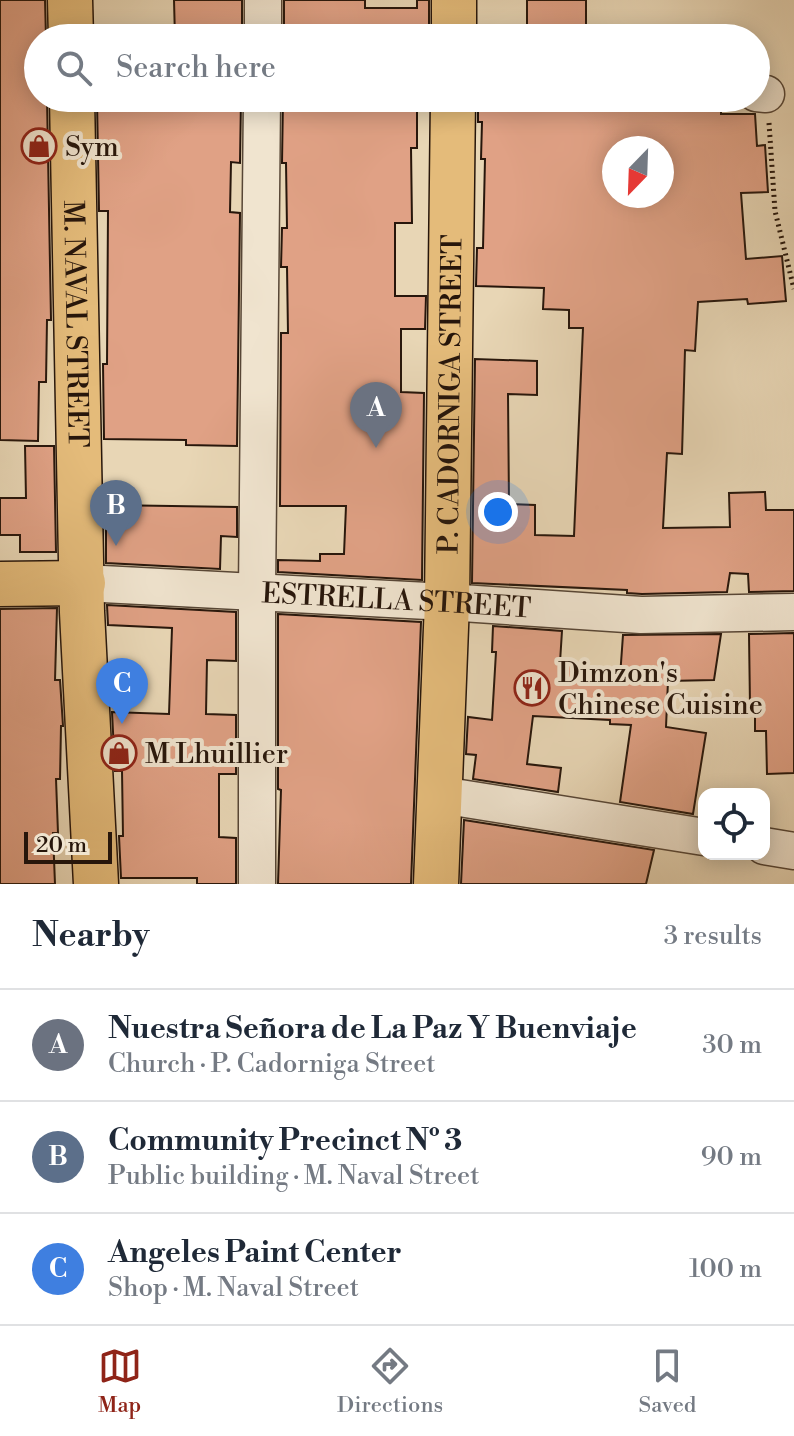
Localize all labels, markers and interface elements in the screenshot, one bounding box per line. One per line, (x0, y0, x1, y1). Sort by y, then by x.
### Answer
search box (24, 24, 770, 112)
icon: search (52, 46, 96, 90)
text: Search here (116, 49, 276, 87)
shop icon: Sym (20, 127, 58, 165)
place label: Sym (65, 130, 119, 165)
north arrow (602, 136, 674, 208)
street label: M. NAVAL STREET (55, 200, 95, 448)
street label: P. CADORNIGA STREET (432, 234, 470, 554)
pin: A (350, 382, 402, 448)
pin: B (90, 480, 142, 546)
your location (478, 492, 518, 532)
street label: ESTRELLA STREET (261, 576, 532, 627)
place label: Dimzon's Chinese Cuisine (558, 656, 763, 723)
pin: C (96, 658, 148, 724)
restaurant icon: Dimzon's Chinese Cuisine (513, 669, 551, 707)
shop icon: M Lhuillier (100, 734, 138, 772)
place label: M Lhuillier (145, 737, 288, 772)
map controls (698, 788, 770, 860)
button: locate (698, 788, 770, 860)
scale bar (24, 828, 112, 864)
text: 20 m (36, 832, 87, 859)
text: Nearby (32, 915, 150, 957)
text: 3 results (664, 920, 762, 952)
text: Nuestra Señora de La Paz Y Buenviaje (108, 1010, 637, 1048)
text: A (49, 1029, 67, 1061)
text: 30 m (702, 1029, 762, 1061)
text: Church · P. Cadorniga Street (108, 1048, 436, 1080)
text: Community Precinct № 3 (108, 1122, 462, 1160)
text: B (48, 1141, 68, 1173)
text: 90 m (701, 1141, 762, 1173)
text: Public building · M. Naval Street (108, 1160, 479, 1192)
text: Angeles Paint Center (108, 1234, 402, 1272)
text: C (49, 1253, 67, 1285)
text: 100 m (689, 1253, 762, 1285)
text: Shop · M. Naval Street (108, 1272, 359, 1304)
tab: Map (98, 1344, 142, 1419)
tab: Directions (337, 1344, 443, 1419)
tab: Saved (639, 1344, 696, 1419)

